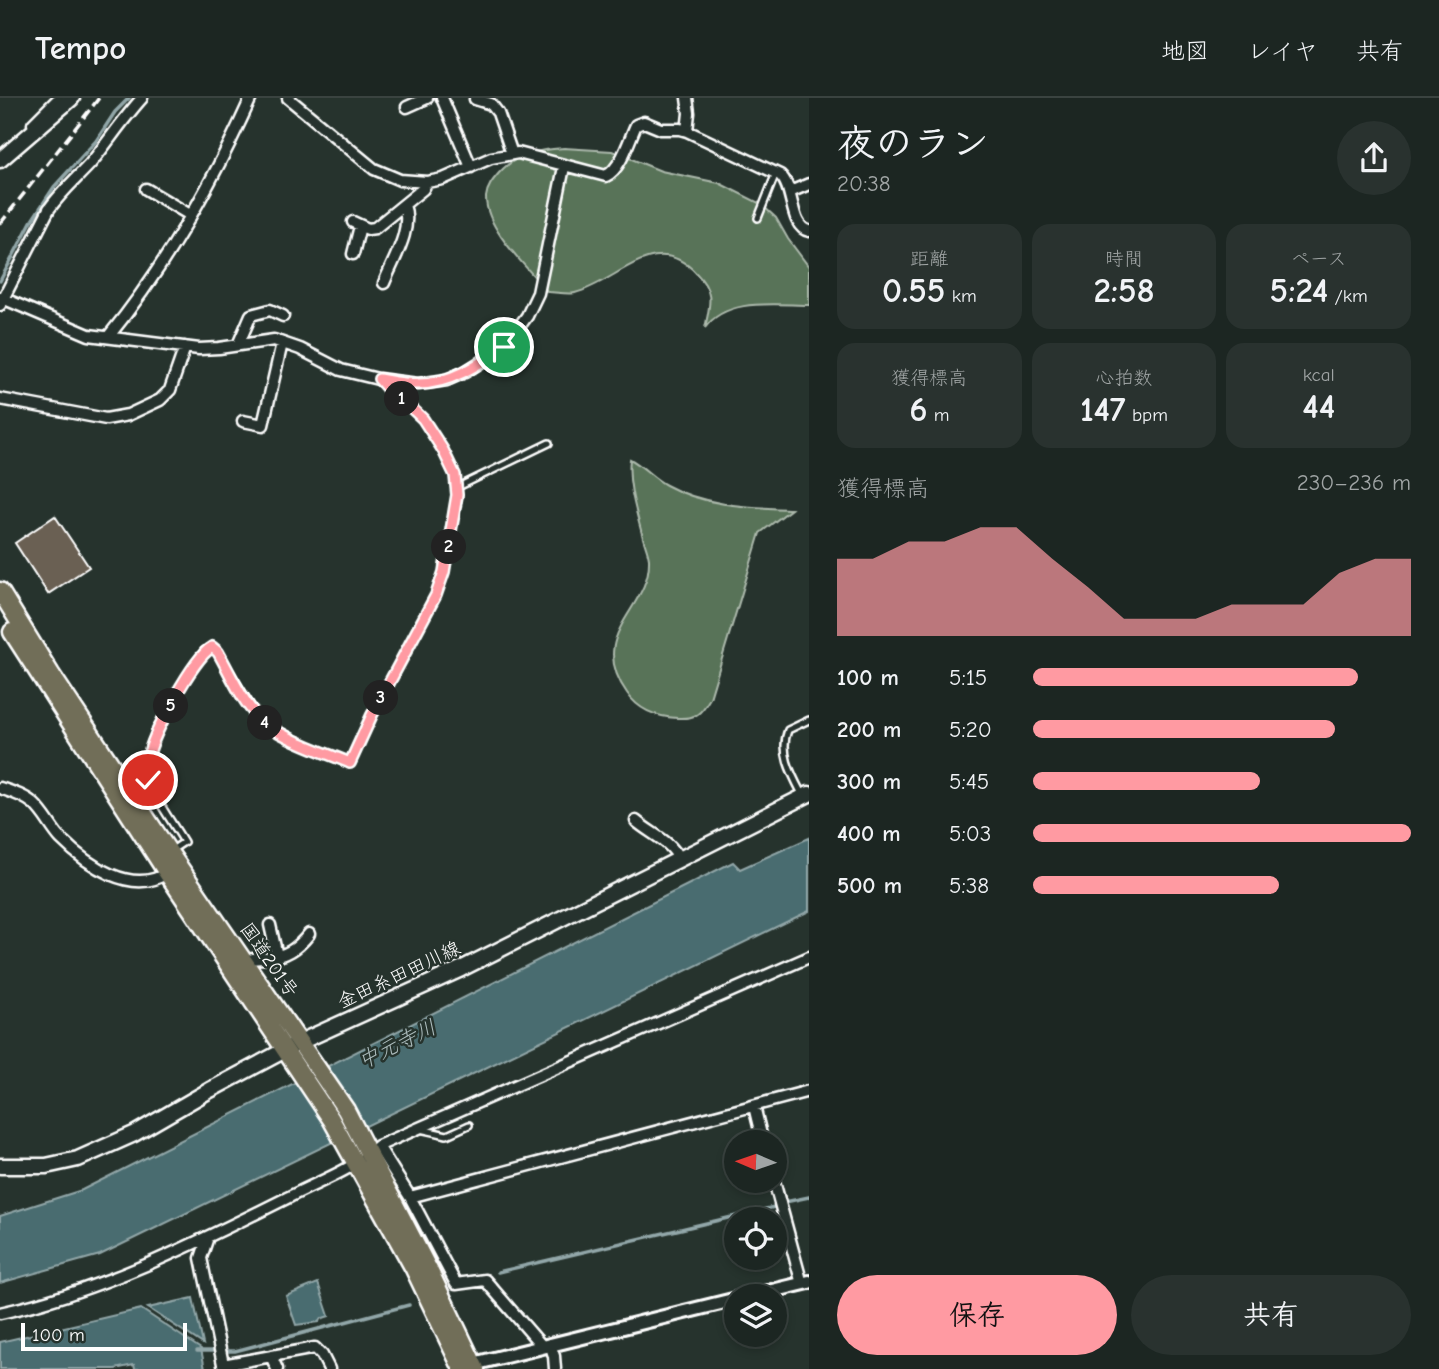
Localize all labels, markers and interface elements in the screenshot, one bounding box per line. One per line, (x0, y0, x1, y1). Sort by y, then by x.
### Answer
text: Tempo (35, 29, 126, 67)
text: 地図 (1161, 37, 1209, 65)
text: レイヤ (1247, 37, 1318, 65)
text: 共有 (1356, 37, 1404, 65)
button: share (1337, 121, 1411, 195)
text: 夜のラン (837, 122, 989, 166)
text: 20:38 (837, 170, 891, 197)
text: 距離 (910, 248, 948, 270)
text: 時間 (1105, 248, 1143, 270)
text: ペース (1291, 248, 1347, 270)
text: 0.55 (882, 270, 945, 311)
text: 2:58 (1093, 270, 1155, 311)
text: 5:24 (1270, 270, 1328, 311)
text: km (945, 285, 977, 307)
text: /km (1328, 285, 1368, 307)
pin (474, 317, 534, 377)
icon: arrive (485, 328, 523, 366)
text: kcal (1303, 364, 1335, 386)
text: 獲得標高 (891, 367, 967, 389)
text: 心拍数 (1095, 367, 1153, 389)
pin: 1 (384, 382, 420, 416)
text: 44 (1302, 386, 1335, 427)
text: 1 (398, 387, 405, 409)
text: 6 (909, 389, 927, 430)
text: 147 (1080, 389, 1126, 430)
text: m (927, 404, 950, 426)
text: bpm (1126, 404, 1168, 426)
text: 230–236 m (1297, 469, 1411, 496)
text: 獲得標高 (837, 475, 929, 502)
pin: 2 (432, 530, 466, 564)
text: 2 (444, 535, 453, 557)
text: 100 m (837, 664, 899, 691)
text: 5:15 (949, 664, 987, 691)
pin: 3 (364, 680, 398, 716)
text: 3 (376, 686, 385, 708)
pin: 5 (154, 688, 188, 724)
text: 5 (165, 694, 176, 716)
pin: 4 (247, 706, 282, 740)
text: 4 (260, 711, 269, 733)
text: 200 m (837, 716, 901, 743)
text: 5:20 (949, 716, 992, 743)
pin (118, 750, 178, 810)
icon: check (129, 761, 167, 799)
text: 300 m (837, 768, 901, 795)
text: 5:45 (949, 768, 989, 795)
text: 400 m (837, 820, 901, 847)
text: 5:03 (949, 820, 991, 847)
text: 500 m (837, 872, 902, 899)
text: 5:38 (949, 872, 989, 899)
street label: 国道201号 (235, 918, 303, 1002)
street label: 金田糸田田川線 (334, 937, 464, 1013)
water label: 中元寺川 (354, 1015, 440, 1073)
north arrow (724, 1130, 788, 1194)
map controls (724, 1130, 787, 1347)
button: locate (724, 1207, 787, 1270)
button: 保存 (837, 1275, 1117, 1355)
button: 共有 (1131, 1275, 1411, 1355)
button: layers (724, 1284, 787, 1347)
scale bar (21, 1320, 187, 1352)
text: 100 m (32, 1324, 85, 1346)

